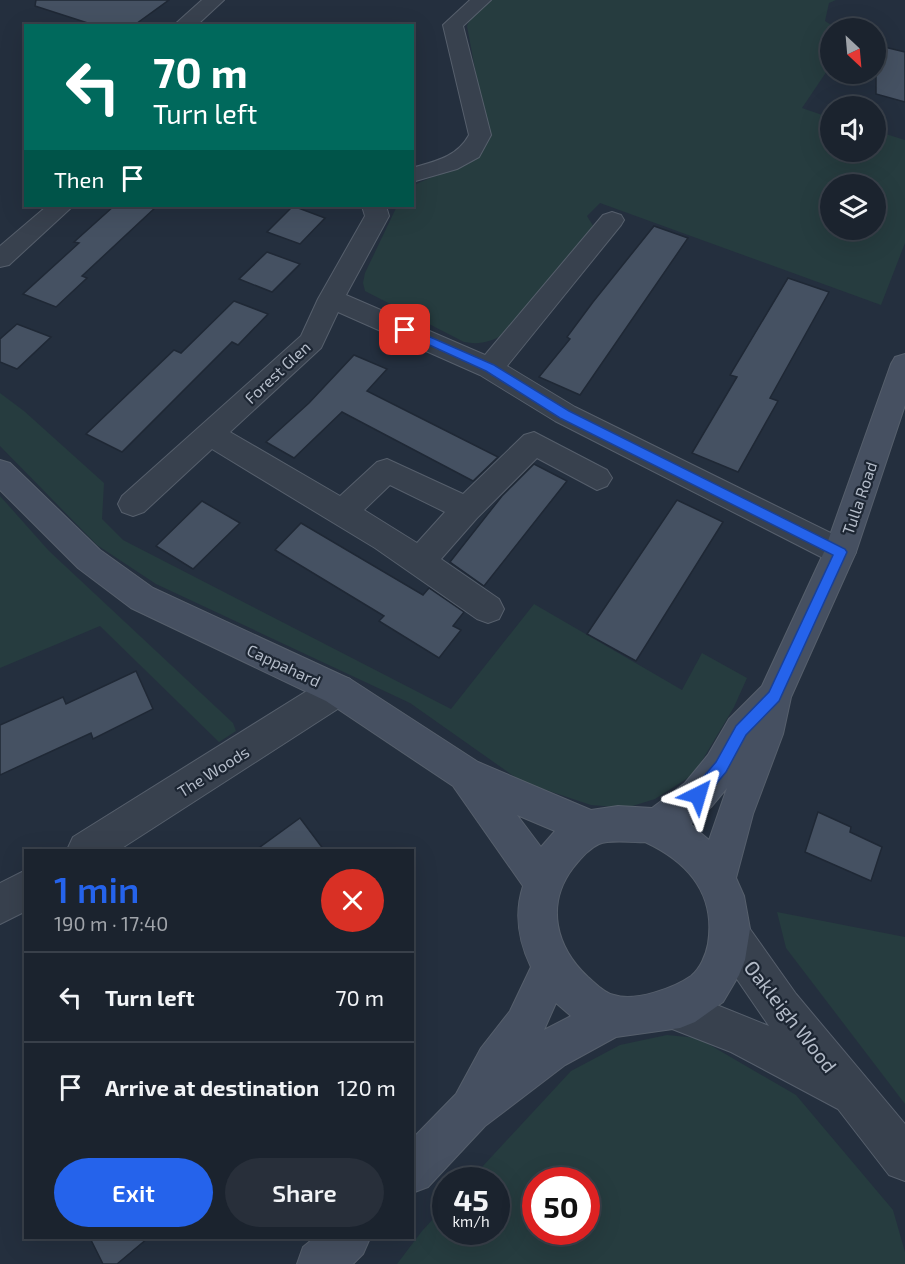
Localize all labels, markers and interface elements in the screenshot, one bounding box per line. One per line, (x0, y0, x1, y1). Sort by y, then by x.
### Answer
north arrow (820, 18, 886, 84)
map controls (820, 18, 886, 240)
text: 70 m (153, 46, 248, 96)
icon: left (54, 48, 132, 126)
button: sound (820, 96, 886, 162)
text: Turn left (153, 97, 257, 129)
icon: arrive (116, 162, 149, 195)
text: Then (54, 166, 104, 192)
button: layers (820, 174, 886, 240)
pin (379, 304, 430, 355)
icon: arrive (388, 313, 421, 346)
street label: Forest Glen (240, 337, 314, 407)
street label: Tulla Road (838, 459, 880, 537)
street label: Cappahard (244, 640, 324, 690)
street label: The Woods (174, 742, 252, 800)
position arrow (666, 763, 730, 827)
text: 1 min (54, 867, 139, 910)
button: close (321, 869, 384, 932)
text: 190 m · 17:40 (54, 911, 168, 935)
street label: Oakleigh Wood (740, 955, 842, 1077)
icon: left (54, 981, 87, 1014)
text: Turn left (105, 984, 194, 1010)
text: 70 m (335, 984, 384, 1010)
icon: arrive (54, 1071, 87, 1104)
text: Arrive at destination (105, 1074, 319, 1100)
text: 120 m (337, 1074, 396, 1100)
button: Exit (54, 1158, 213, 1227)
button: Share (225, 1158, 384, 1227)
speed limit sign: 50 (522, 1167, 600, 1245)
text: 45 (453, 1181, 489, 1217)
text: km/h (452, 1212, 490, 1230)

